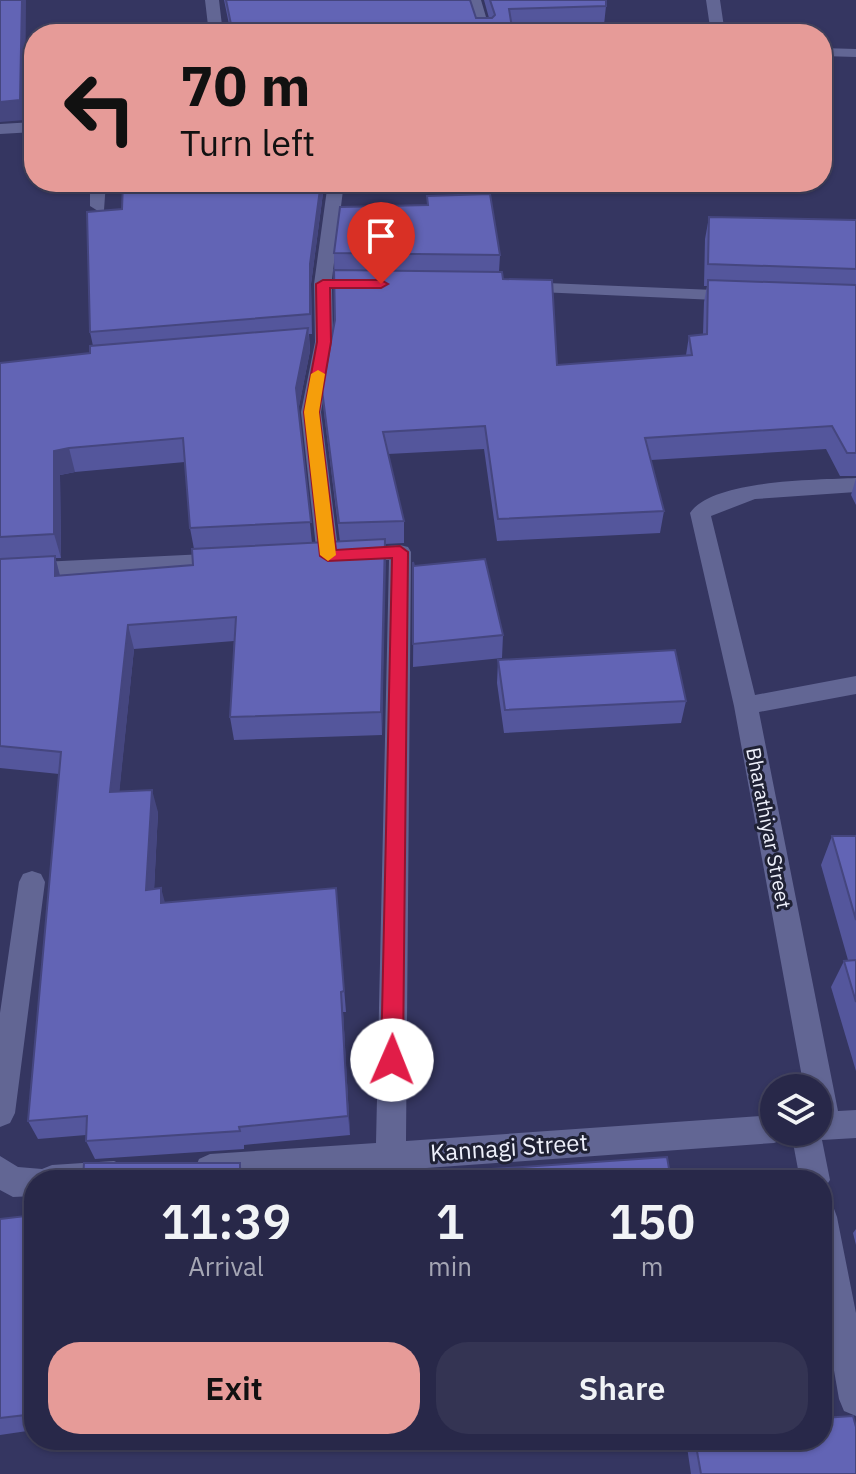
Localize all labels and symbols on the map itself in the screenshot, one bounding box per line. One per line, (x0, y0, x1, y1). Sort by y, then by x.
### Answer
pin (347, 202, 415, 284)
street label: Bharathiyar Street (740, 745, 798, 911)
position arrow (350, 1018, 434, 1102)
street label: Kannagi Street (429, 1126, 589, 1168)

